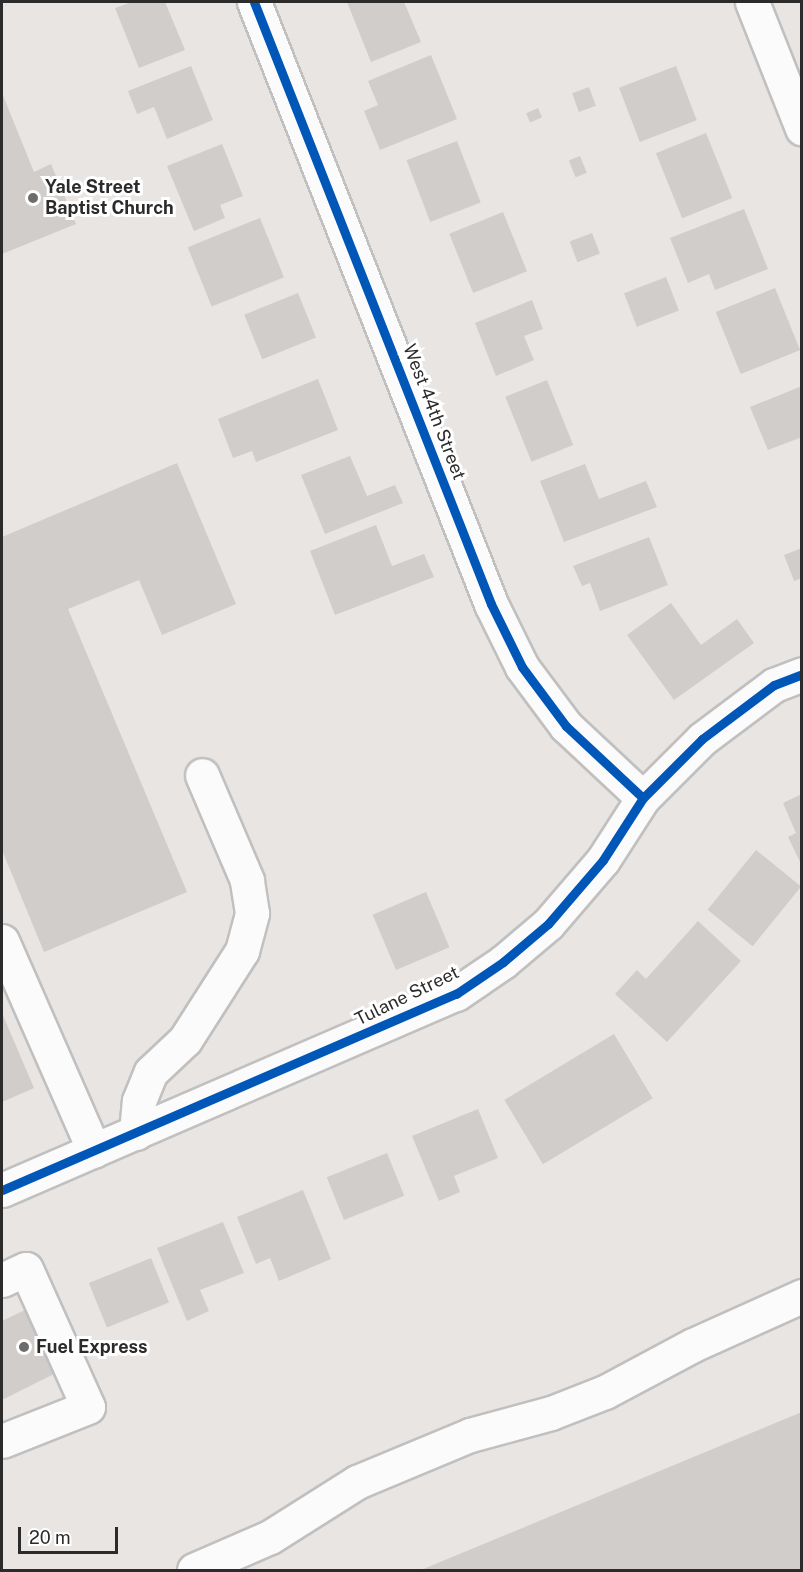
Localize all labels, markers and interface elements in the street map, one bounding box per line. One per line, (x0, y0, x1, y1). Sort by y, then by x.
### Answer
place label: Yale Street Baptist Church (45, 177, 174, 219)
marker: Yale Street Baptist Church (26, 191, 40, 205)
street label: West 44th Street (398, 341, 470, 483)
street label: Tulane Street (351, 962, 463, 1030)
place label: Fuel Express (36, 1336, 147, 1358)
marker: Fuel Express (17, 1340, 31, 1354)
scale bar (21, 1515, 122, 1553)
text: 20 m (29, 1527, 71, 1548)

